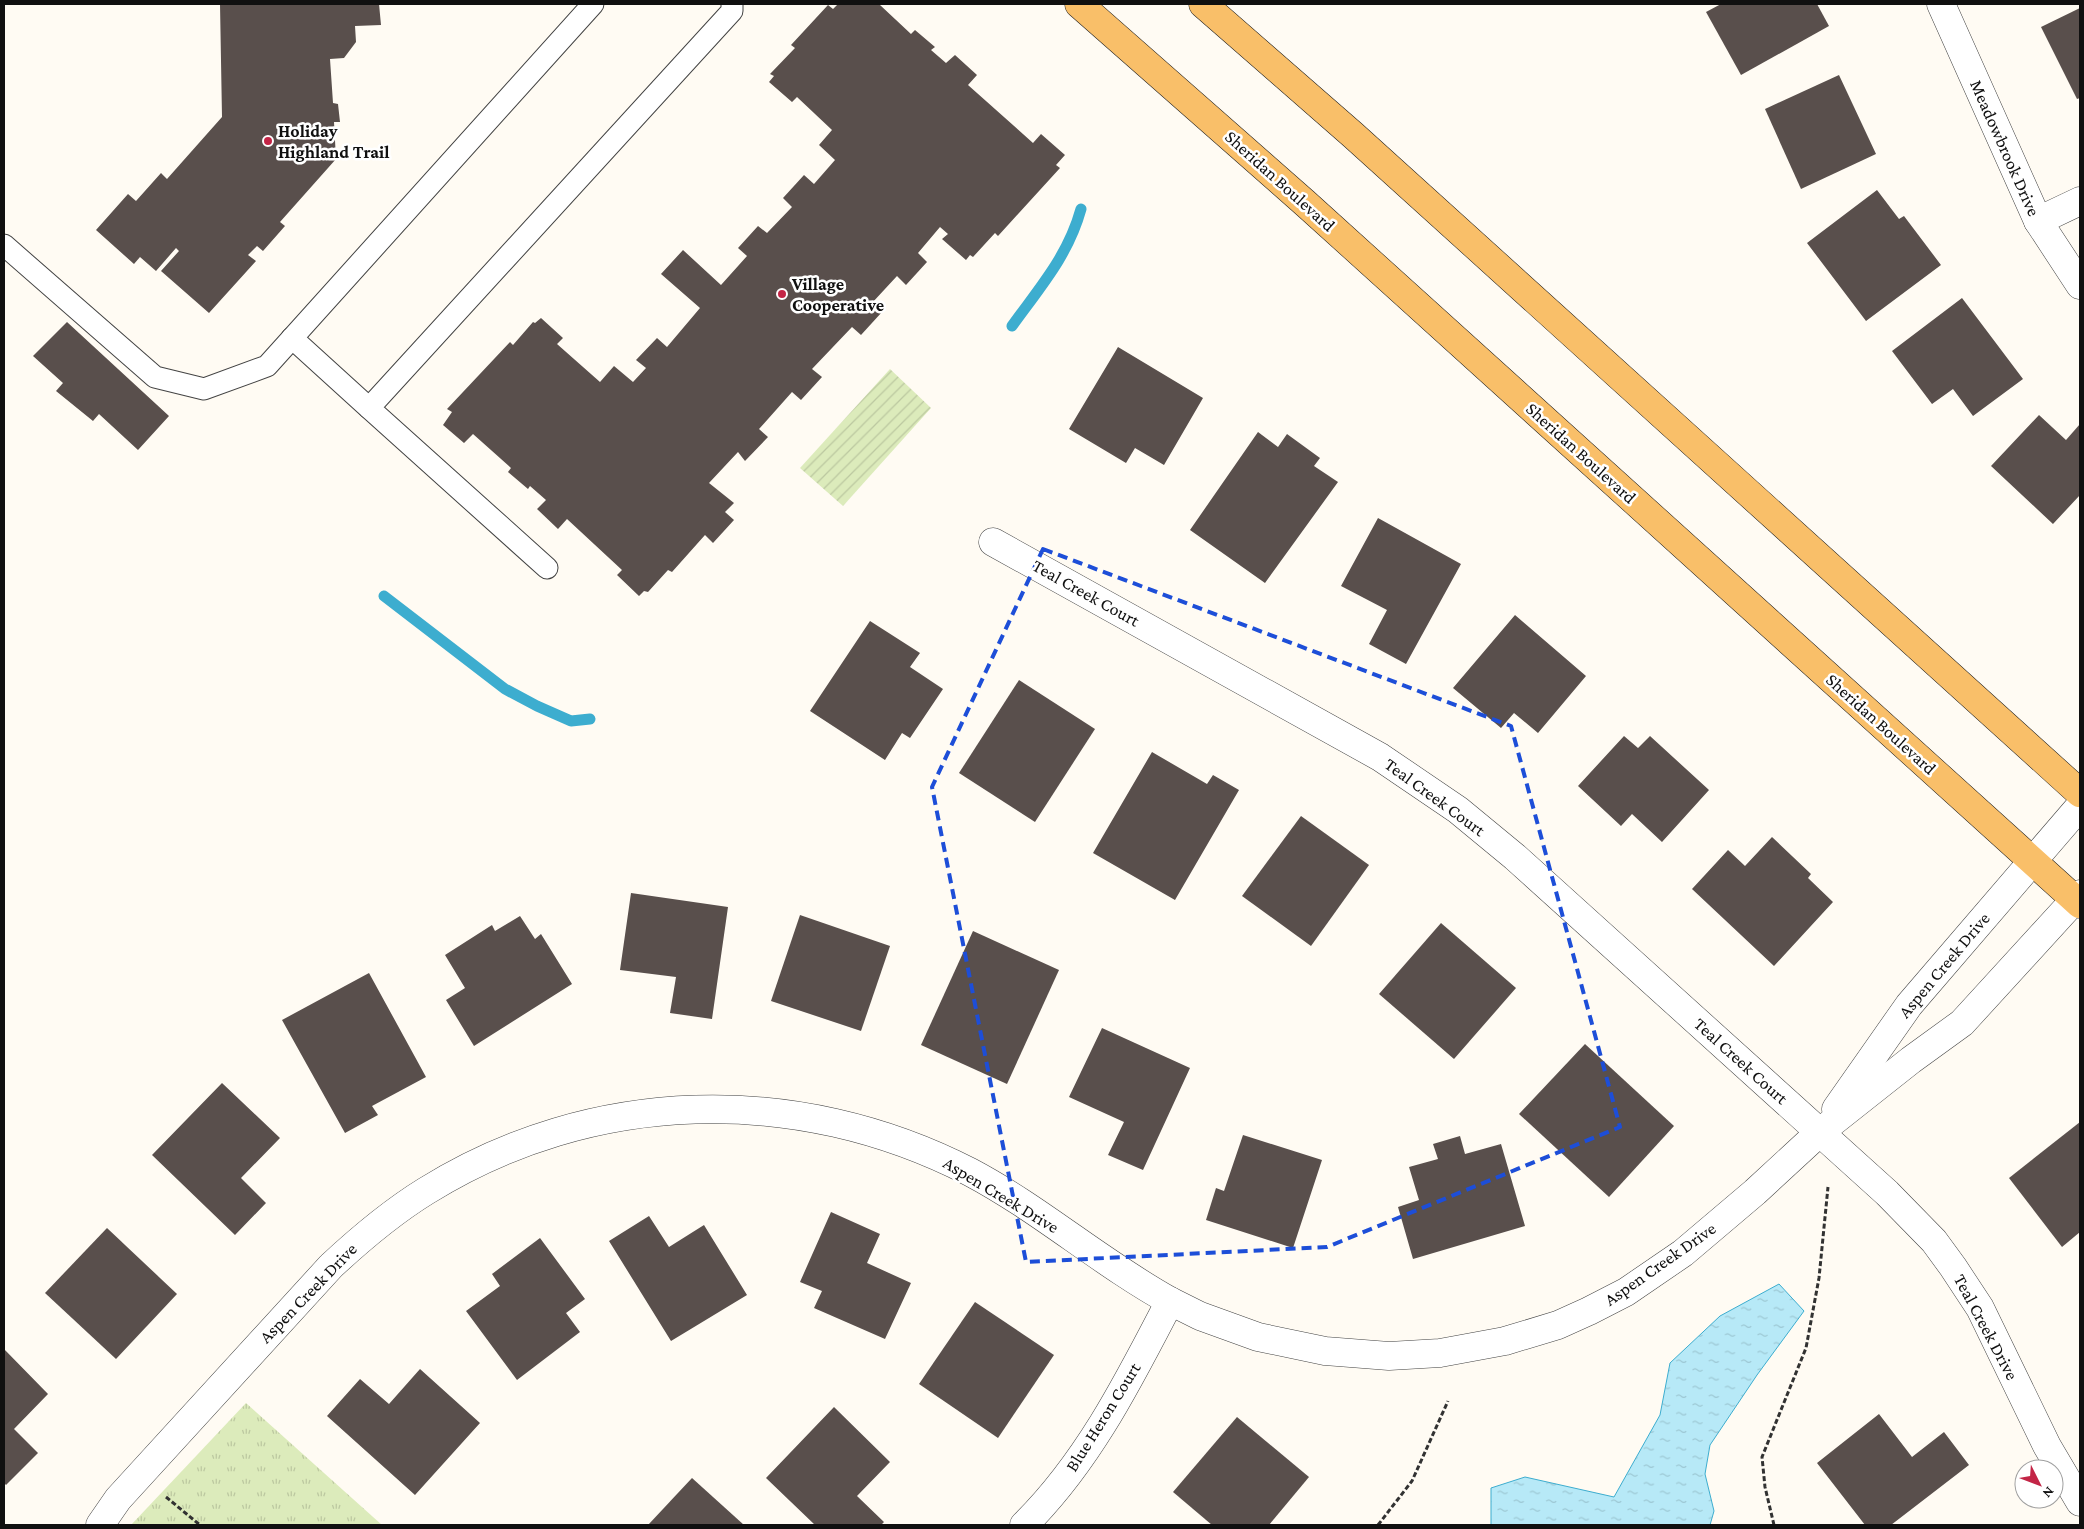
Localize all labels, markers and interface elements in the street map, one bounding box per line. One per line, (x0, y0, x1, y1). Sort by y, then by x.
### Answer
street label: Meadowbrook Drive (1966, 77, 2044, 219)
place label: Holiday Highland Trail (278, 121, 390, 162)
street label: Sheridan Boulevard (1221, 126, 1339, 236)
marker: Holiday Highland Trail (262, 135, 274, 147)
place label: Village Cooperative (791, 274, 884, 315)
marker: Village Cooperative (776, 288, 788, 300)
street label: Sheridan Boulevard (1522, 398, 1640, 508)
street label: Teal Creek Court (1029, 555, 1144, 631)
street label: Sheridan Boulevard (1822, 669, 1940, 779)
street label: Teal Creek Court (1381, 754, 1490, 841)
street label: Aspen Creek Drive (1894, 908, 1994, 1022)
street label: Teal Creek Court (1690, 1014, 1793, 1109)
street label: Aspen Creek Drive (940, 1153, 1062, 1237)
street label: Aspen Creek Drive (1601, 1218, 1720, 1310)
street label: Aspen Creek Drive (255, 1239, 361, 1347)
street label: Teal Creek Drive (1950, 1271, 2022, 1383)
street label: Blue Heron Court (1062, 1358, 1145, 1475)
north arrow (2014, 1459, 2064, 1509)
text: N (2039, 1484, 2058, 1502)

